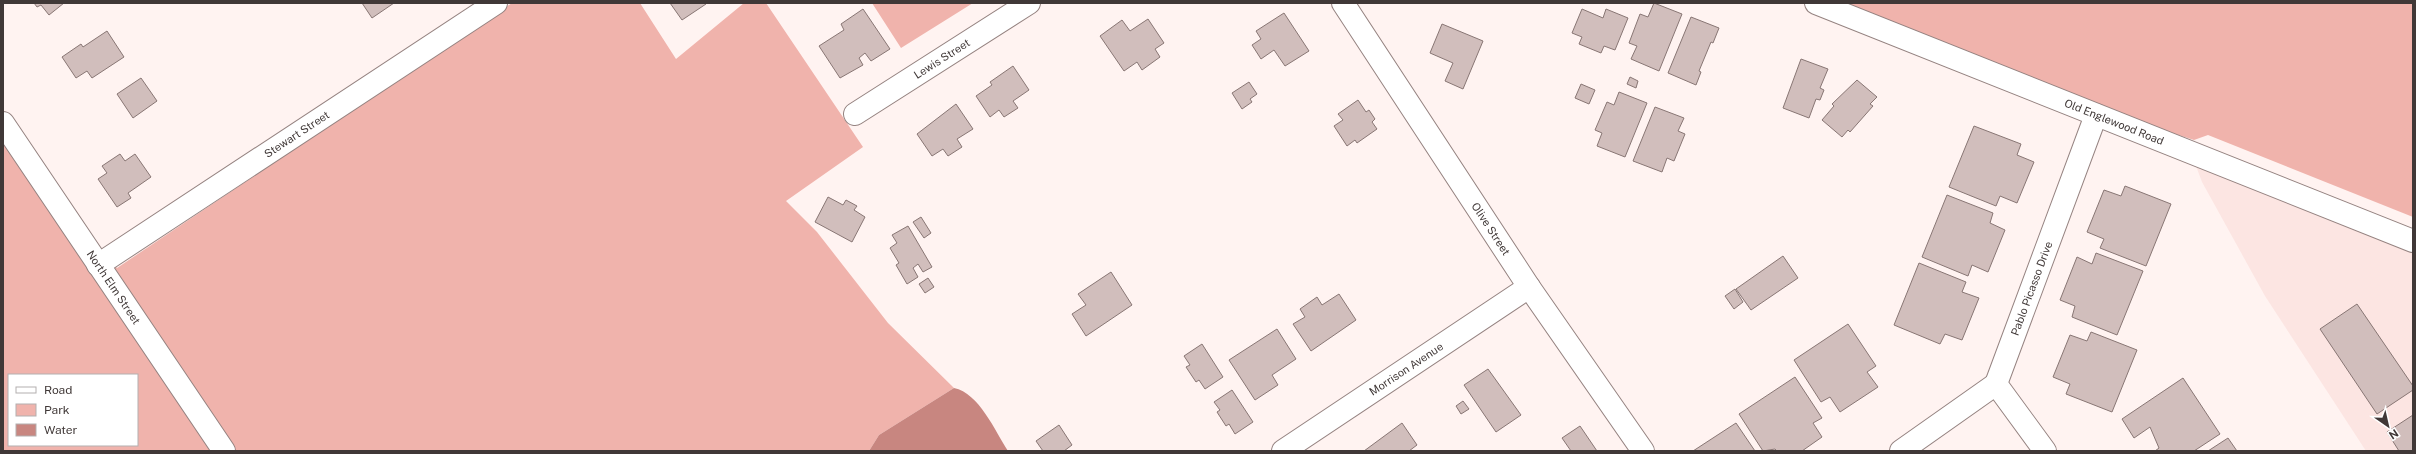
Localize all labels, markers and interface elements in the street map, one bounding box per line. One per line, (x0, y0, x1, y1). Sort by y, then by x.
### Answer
street label: Lewis Street (912, 36, 972, 81)
street label: Old Englewood Road (2063, 97, 2165, 147)
street label: Stewart Street (262, 108, 332, 160)
street label: Olive Street (1469, 200, 1513, 257)
street label: Pablo Picasso Drive (2009, 240, 2055, 337)
street label: North Elm Street (85, 248, 143, 326)
street label: Morrison Avenue (1367, 340, 1445, 398)
legend (8, 374, 138, 446)
text: Road (44, 383, 72, 397)
text: Park (44, 403, 70, 417)
north arrow (2368, 406, 2408, 446)
text: Water (44, 423, 78, 437)
text: N (2387, 427, 2401, 442)

